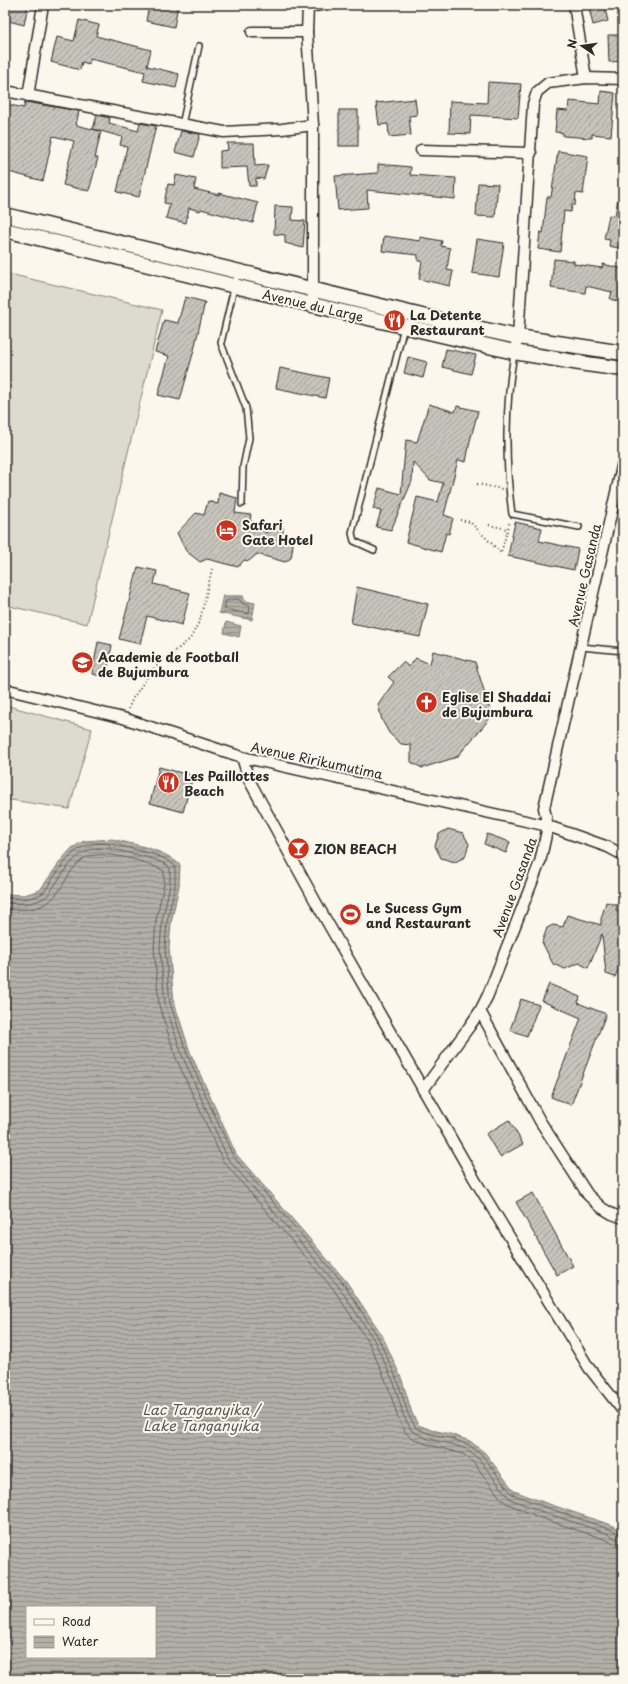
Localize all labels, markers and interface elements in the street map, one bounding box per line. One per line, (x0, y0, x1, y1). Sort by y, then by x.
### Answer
north arrow (562, 26, 602, 66)
text: N (563, 37, 581, 50)
street label: Avenue du Large (261, 284, 365, 326)
place label: La Detente Restaurant (410, 305, 485, 339)
restaurant icon: La Detente Restaurant (381, 308, 407, 334)
place label: Safari Gate Hotel (242, 515, 313, 549)
hotel icon: Safari Gate Hotel (213, 518, 239, 544)
street label: Avenue Gasanda (563, 522, 605, 628)
place label: Academie de Football de Bujumbura (97, 647, 239, 681)
school or university icon: Academie de Football de Bujumbura (69, 650, 95, 676)
place label: Eglise El Shaddai de Bujumbura (442, 687, 551, 721)
church icon: Eglise El Shaddai de Bujumbura (413, 690, 439, 716)
street label: Avenue Ririkumutima (249, 737, 386, 783)
place label: Les Paillottes Beach (184, 766, 269, 800)
restaurant icon: Les Paillottes Beach (156, 769, 182, 795)
street label: Avenue Gasanda (487, 834, 541, 940)
bar icon: ZION BEACH (286, 835, 312, 861)
place label: ZION BEACH (314, 839, 397, 858)
place label: Le Sucess Gym and Restaurant (366, 898, 471, 932)
sports icon: Le Sucess Gym and Restaurant (338, 901, 364, 927)
water label: Lac Tanganyika / Lake Tanganyika (142, 1399, 263, 1436)
legend (26, 1606, 156, 1658)
text: Road (62, 1612, 91, 1630)
text: Water (62, 1632, 99, 1650)

